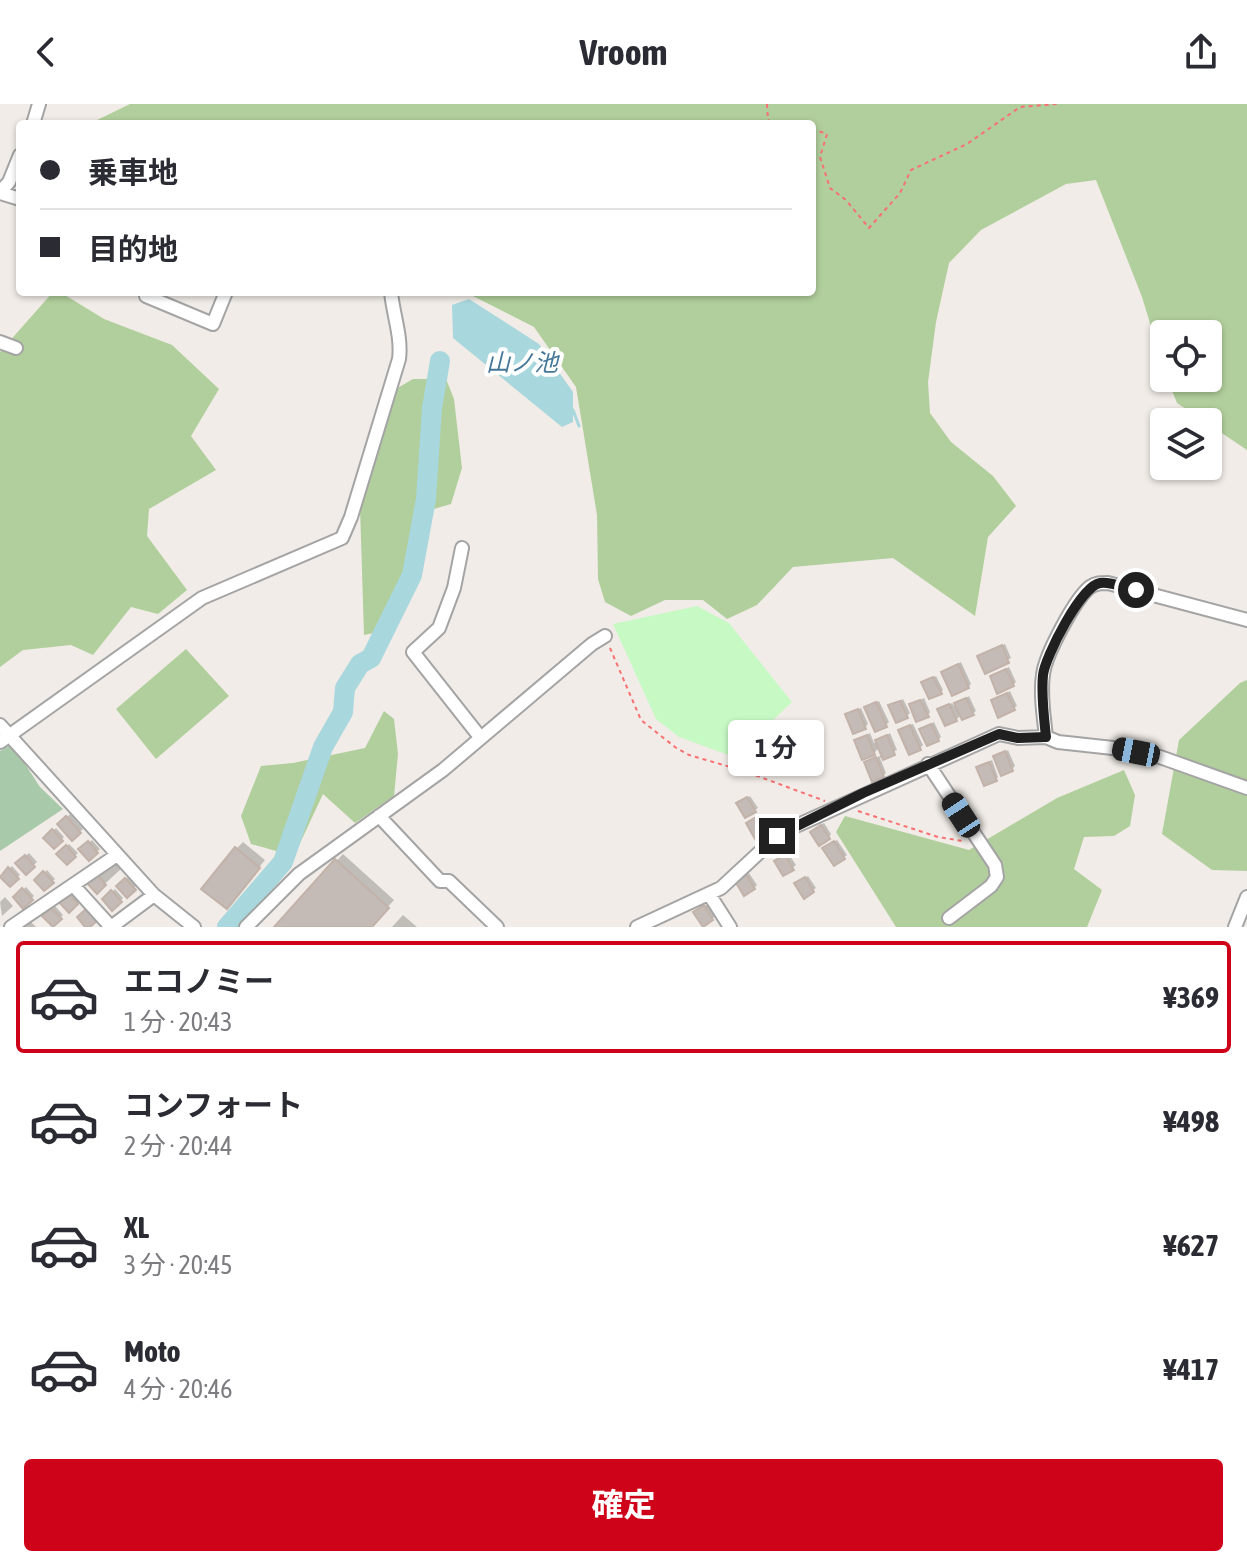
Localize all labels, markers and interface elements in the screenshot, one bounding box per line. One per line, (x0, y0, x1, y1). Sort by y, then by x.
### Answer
icon: back (24, 30, 68, 74)
icon: share (1179, 30, 1223, 74)
text: Vroom (579, 31, 668, 73)
text: 乗車地 (88, 155, 178, 189)
text: 目的地 (88, 232, 178, 266)
map controls (1150, 320, 1222, 480)
button: locate (1150, 320, 1222, 392)
water label: 山ノ池 (486, 349, 560, 376)
button: layers (1150, 408, 1222, 480)
route start (1118, 572, 1154, 608)
callout: 1 分 (729, 720, 825, 776)
text: 1 分 (755, 733, 797, 763)
car (1110, 736, 1162, 768)
car (938, 788, 984, 842)
route end (759, 818, 795, 854)
icon: car (28, 961, 100, 1033)
text: エコノミー (124, 964, 274, 998)
text: ¥369 (1163, 980, 1219, 1014)
text: 1 分 · 20:43 (124, 1007, 233, 1037)
icon: car (28, 1085, 100, 1157)
text: コンフォート (124, 1088, 303, 1122)
text: ¥498 (1163, 1104, 1219, 1138)
text: 2 分 · 20:44 (124, 1131, 233, 1161)
icon: car (28, 1209, 100, 1281)
text: XL (124, 1210, 149, 1244)
text: ¥627 (1163, 1228, 1219, 1262)
text: 3 分 · 20:45 (124, 1250, 233, 1280)
icon: car (28, 1333, 100, 1405)
text: Moto (124, 1334, 181, 1368)
text: ¥417 (1163, 1352, 1219, 1386)
text: 4 分 · 20:46 (124, 1374, 233, 1404)
button: 確定 (24, 1459, 1223, 1551)

